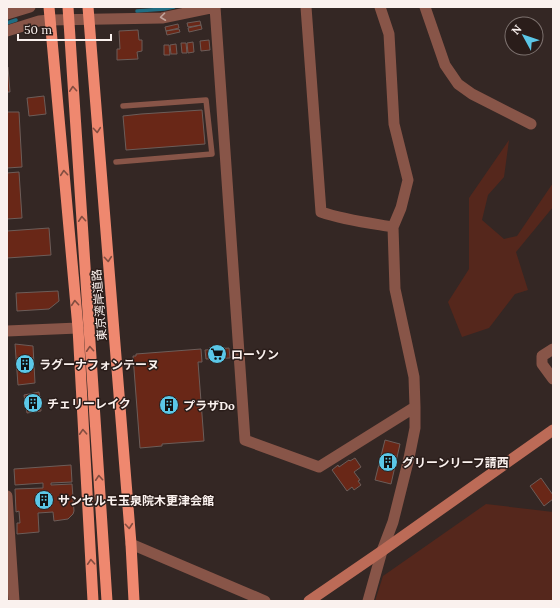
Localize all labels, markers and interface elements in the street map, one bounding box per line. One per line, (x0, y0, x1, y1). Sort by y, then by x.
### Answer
one-way arrow (160, 12, 167, 21)
scale bar (18, 16, 111, 42)
north arrow (504, 16, 544, 56)
text: N (508, 21, 525, 37)
text: 50 m (24, 22, 52, 37)
one-way arrow (69, 86, 78, 92)
one-way arrow (93, 127, 102, 133)
one-way arrow (59, 170, 68, 176)
one-way arrow (77, 216, 86, 222)
one-way arrow (103, 256, 112, 262)
street label: 東京湾岸道路 (88, 268, 110, 342)
one-way arrow (71, 299, 80, 306)
supermarket icon: ローソン (206, 343, 228, 365)
one-way arrow (86, 346, 95, 352)
place label: ローソン (231, 347, 279, 362)
building icon: ラグーナフォンテーヌ (14, 353, 36, 375)
place label: ラグーナフォンテーヌ (39, 357, 159, 372)
building icon: チェリーレイク (22, 392, 44, 414)
building icon: プラザDo (158, 394, 180, 416)
place label: チェリーレイク (47, 396, 131, 411)
place label: プラザDo (183, 398, 235, 413)
one-way arrow (79, 429, 88, 435)
building icon: グリーンリーフ請西 (377, 451, 399, 473)
place label: グリーンリーフ請西 (402, 455, 509, 470)
one-way arrow (94, 475, 103, 481)
building icon: サンセルモ玉泉院木更津会館 (33, 489, 55, 511)
place label: サンセルモ玉泉院木更津会館 (58, 493, 214, 508)
one-way arrow (125, 523, 134, 529)
one-way arrow (86, 559, 95, 565)

